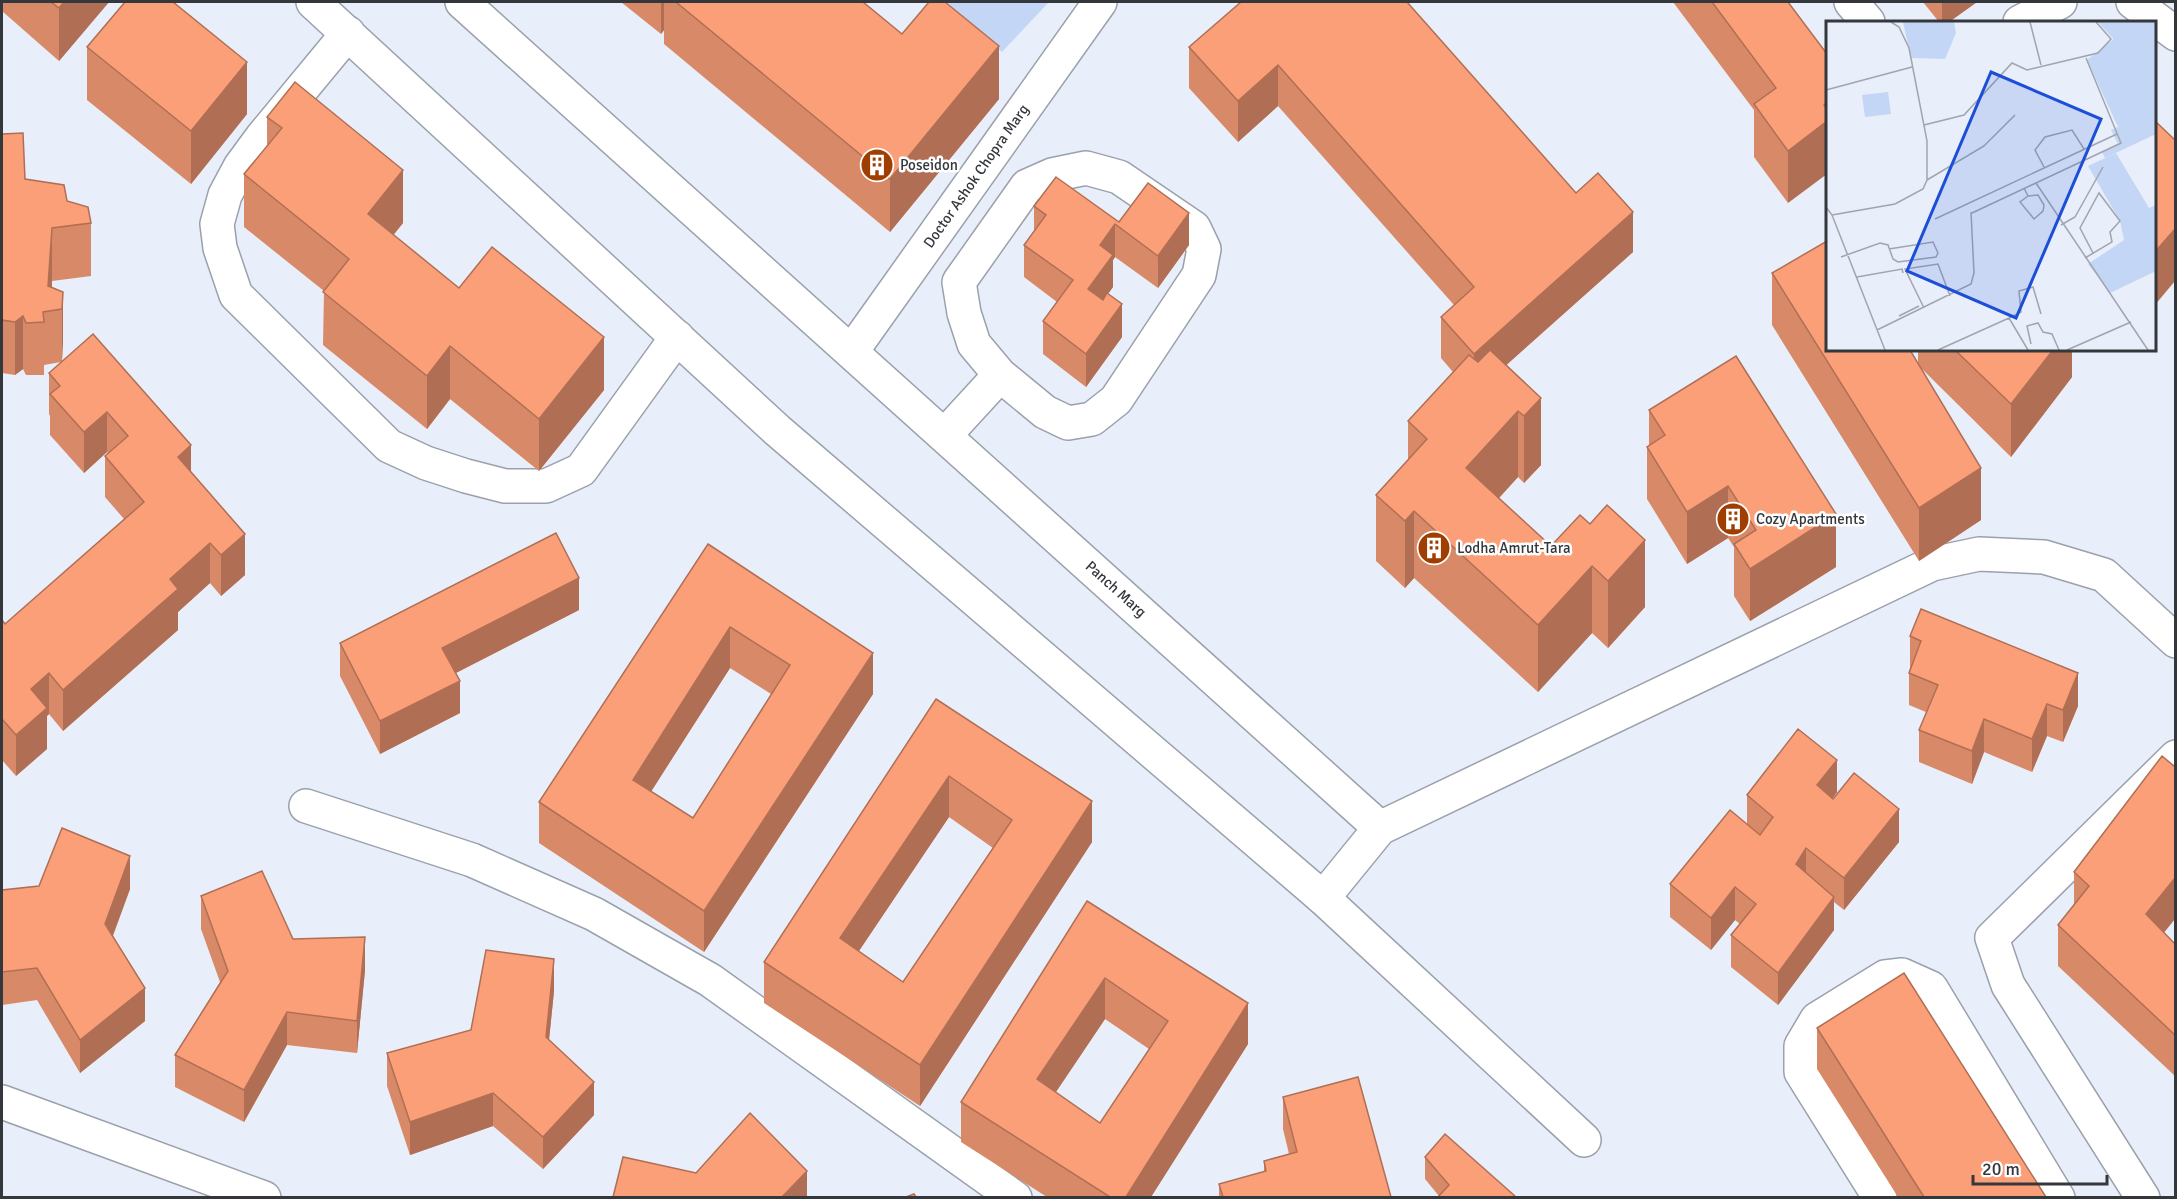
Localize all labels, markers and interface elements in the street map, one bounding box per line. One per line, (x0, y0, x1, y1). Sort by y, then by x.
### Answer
inset map (1826, 21, 2156, 351)
street label: Doctor Ashok Chopra Marg (920, 101, 1033, 251)
building icon: Poseidon (859, 147, 895, 183)
place label: Poseidon (900, 156, 958, 174)
building icon: Cozy Apartments (1715, 501, 1751, 537)
place label: Cozy Apartments (1756, 510, 1865, 528)
building icon: Lodha Amrut-Tara (1416, 530, 1452, 566)
place label: Lodha Amrut-Tara (1457, 539, 1571, 557)
street label: Panch Marg (1082, 557, 1150, 621)
scale bar (1973, 1148, 2106, 1186)
text: 20 m (1982, 1158, 2020, 1180)

